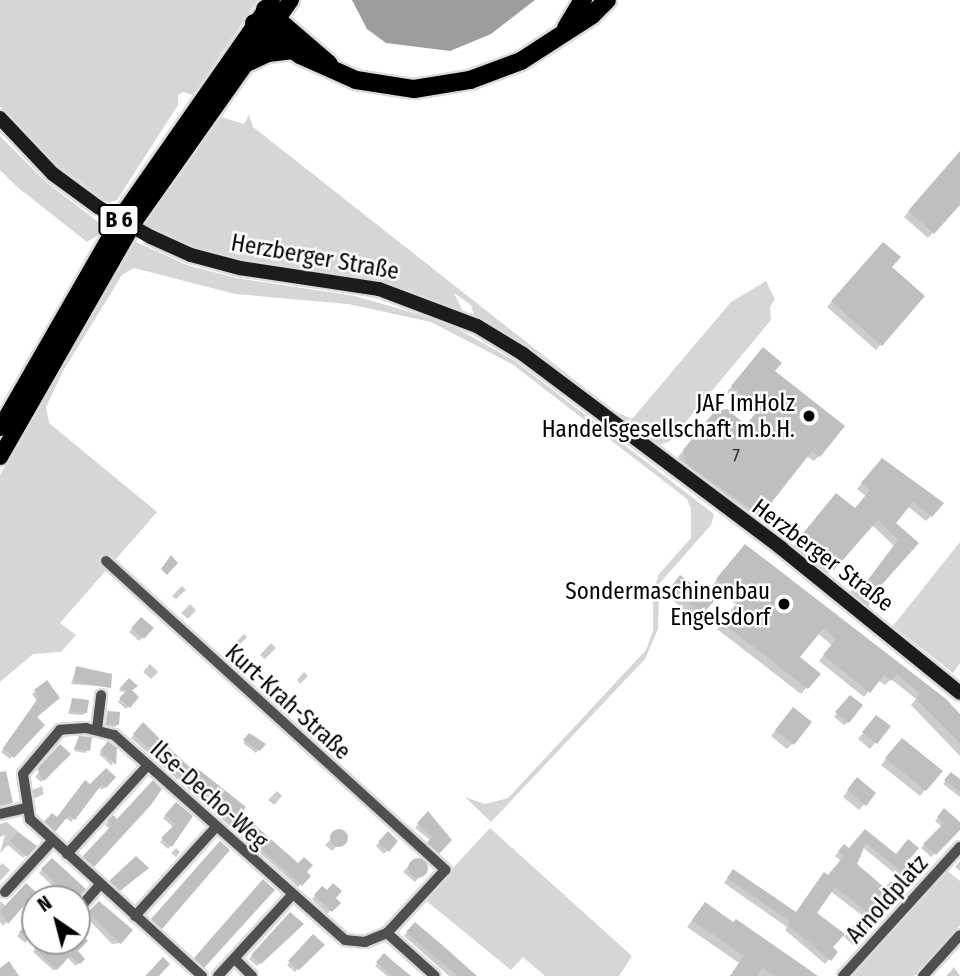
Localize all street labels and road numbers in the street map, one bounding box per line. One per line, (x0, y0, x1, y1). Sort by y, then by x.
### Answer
road number: B 6 (98, 202, 140, 238)
street label: Herzberger Straße (229, 229, 401, 285)
street label: Herzberger Straße (747, 493, 899, 617)
street label: Kurt-Krah-Straße (220, 639, 356, 765)
street label: Ilse-Decho-Weg (145, 735, 273, 855)
street label: Arnoldplatz (840, 849, 934, 949)

